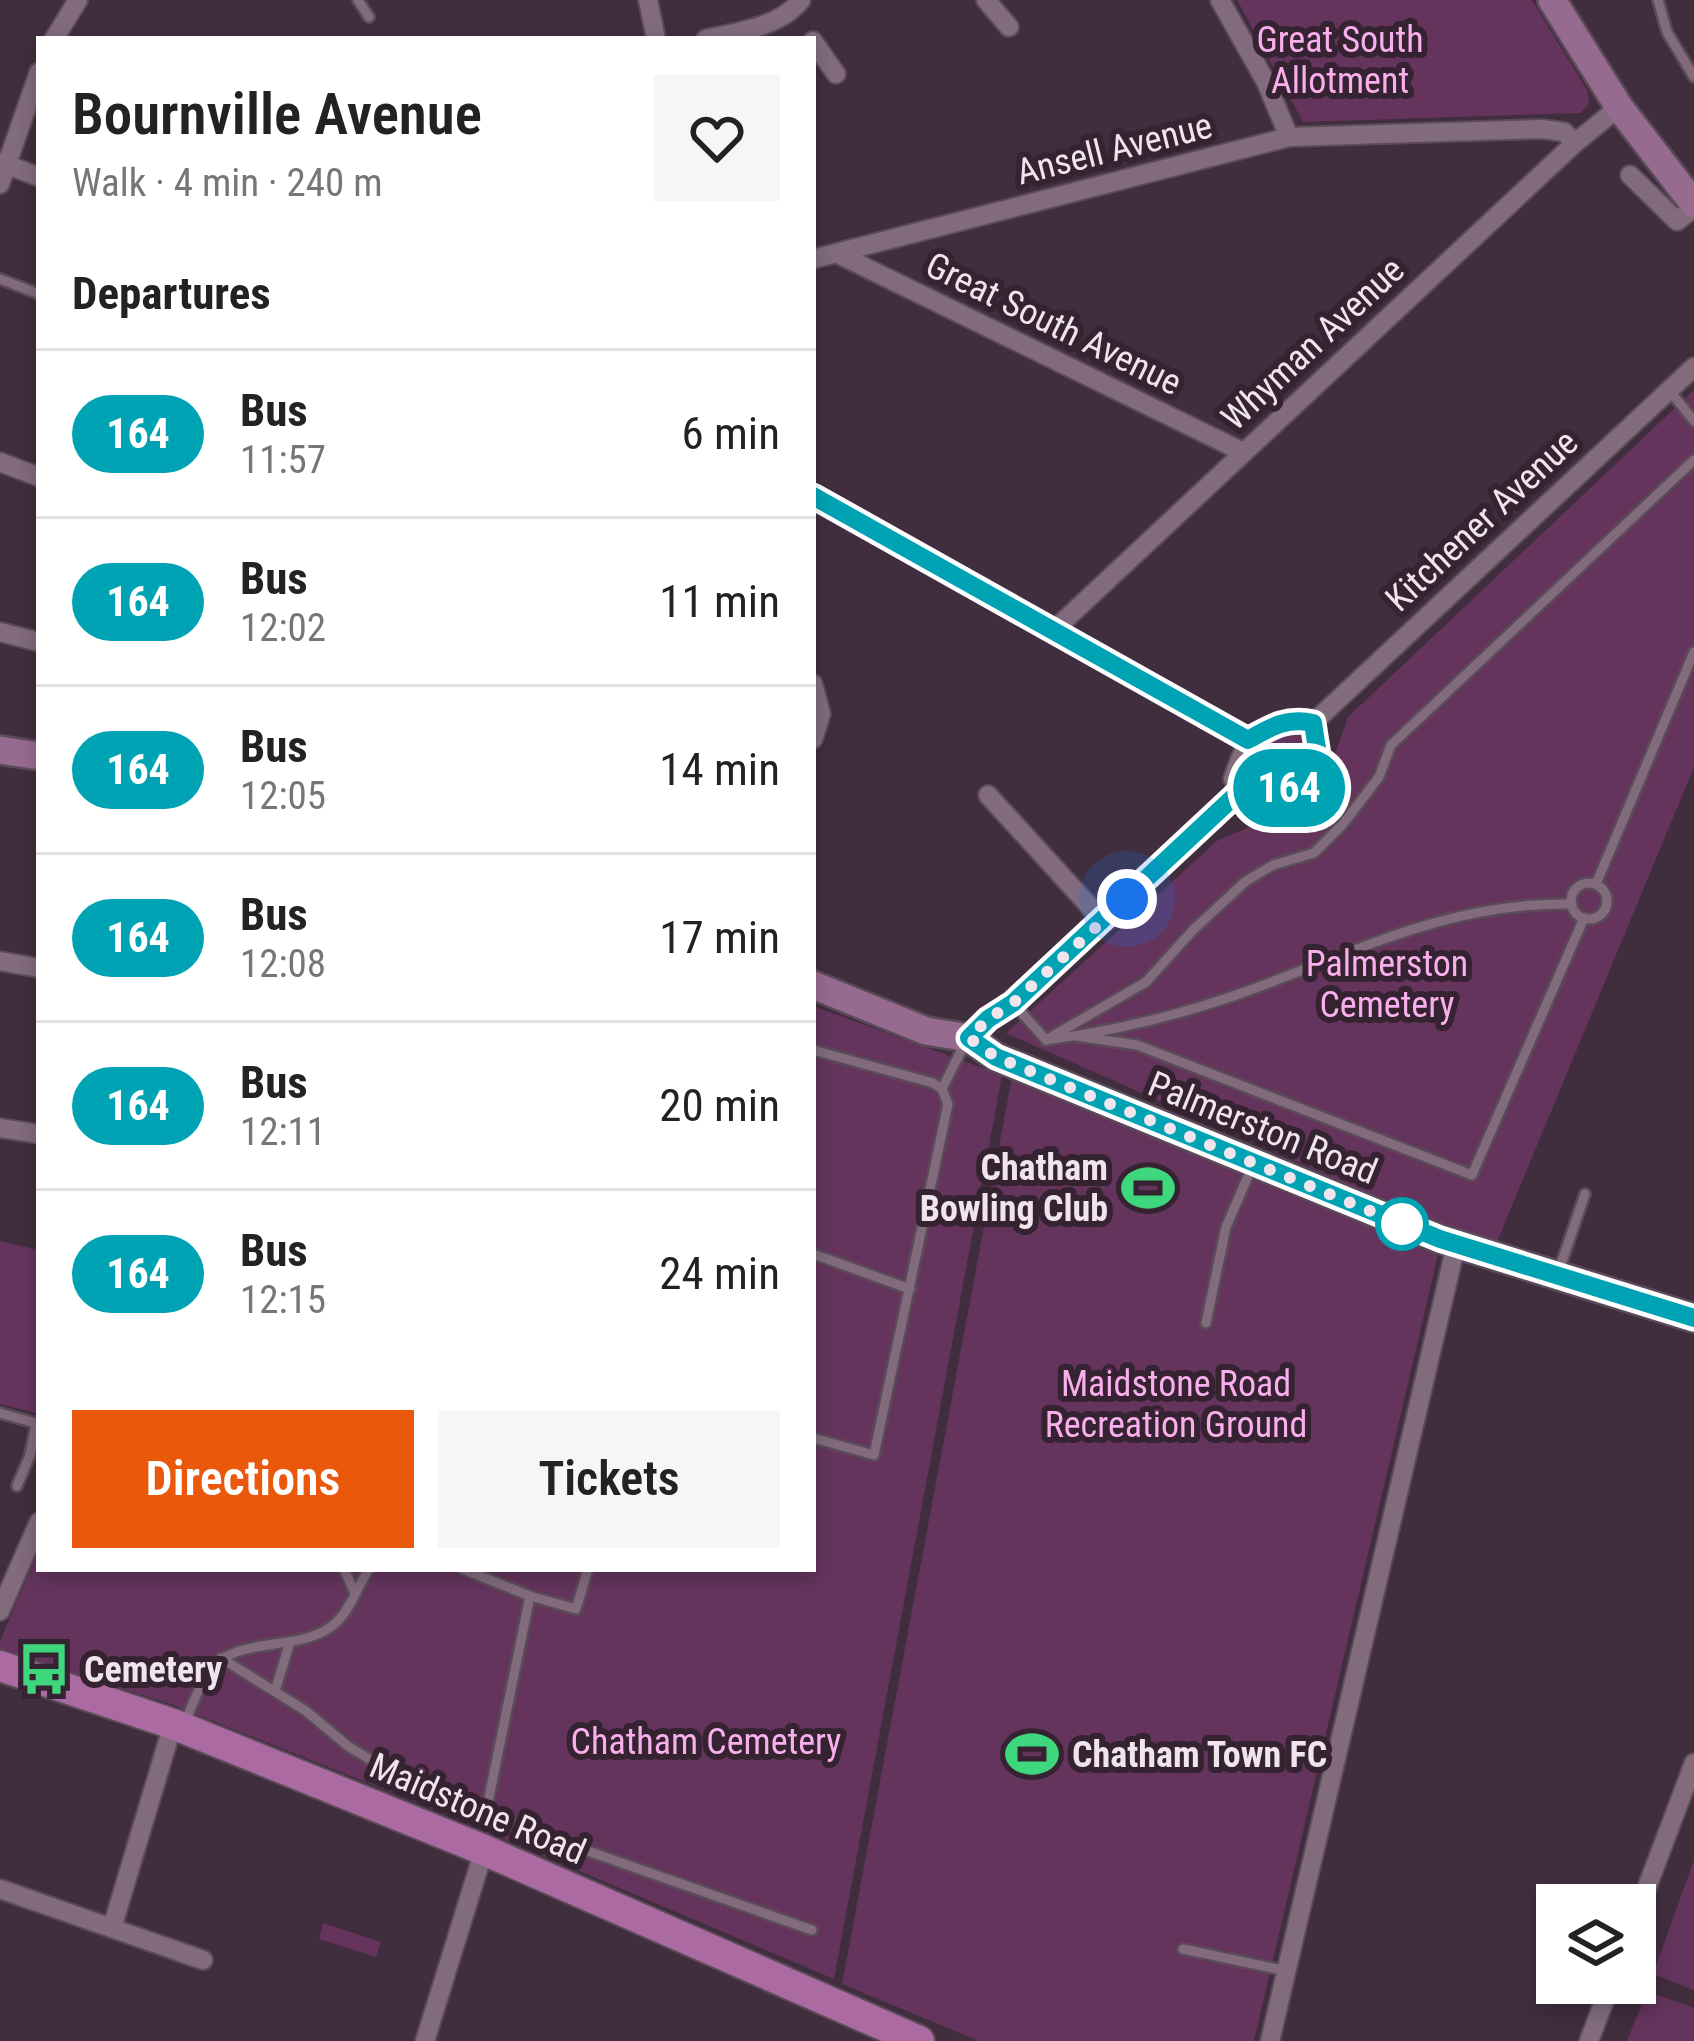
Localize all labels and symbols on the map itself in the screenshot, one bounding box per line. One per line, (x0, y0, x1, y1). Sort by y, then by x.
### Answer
park label: Great South Allotment (1256, 19, 1424, 102)
street label: Ansell Avenue (1012, 104, 1216, 194)
street label: Great South Avenue (919, 244, 1188, 404)
street label: Whyman Avenue (1213, 249, 1412, 439)
street label: Kitchener Avenue (1377, 421, 1586, 620)
line badge: 164 (1220, 749, 1358, 827)
your location (1097, 869, 1157, 929)
park label: Palmerston Cemetery (1306, 943, 1468, 1026)
street label: Palmerston Road (1142, 1063, 1383, 1193)
place label: Chatham Bowling Club (920, 1147, 1108, 1230)
sports icon: Chatham Bowling Club (1119, 1159, 1177, 1217)
unlabelled marker (1377, 1199, 1427, 1249)
park label: Maidstone Road Recreation Ground (1045, 1363, 1307, 1446)
bus stop icon: Cemetery (15, 1640, 73, 1698)
place label: Cemetery (84, 1649, 222, 1691)
park label: Chatham Cemetery (571, 1721, 841, 1763)
sports icon: Chatham Town FC (1003, 1725, 1061, 1783)
place label: Chatham Town FC (1072, 1734, 1327, 1776)
street label: Maidstone Road (363, 1745, 592, 1873)

